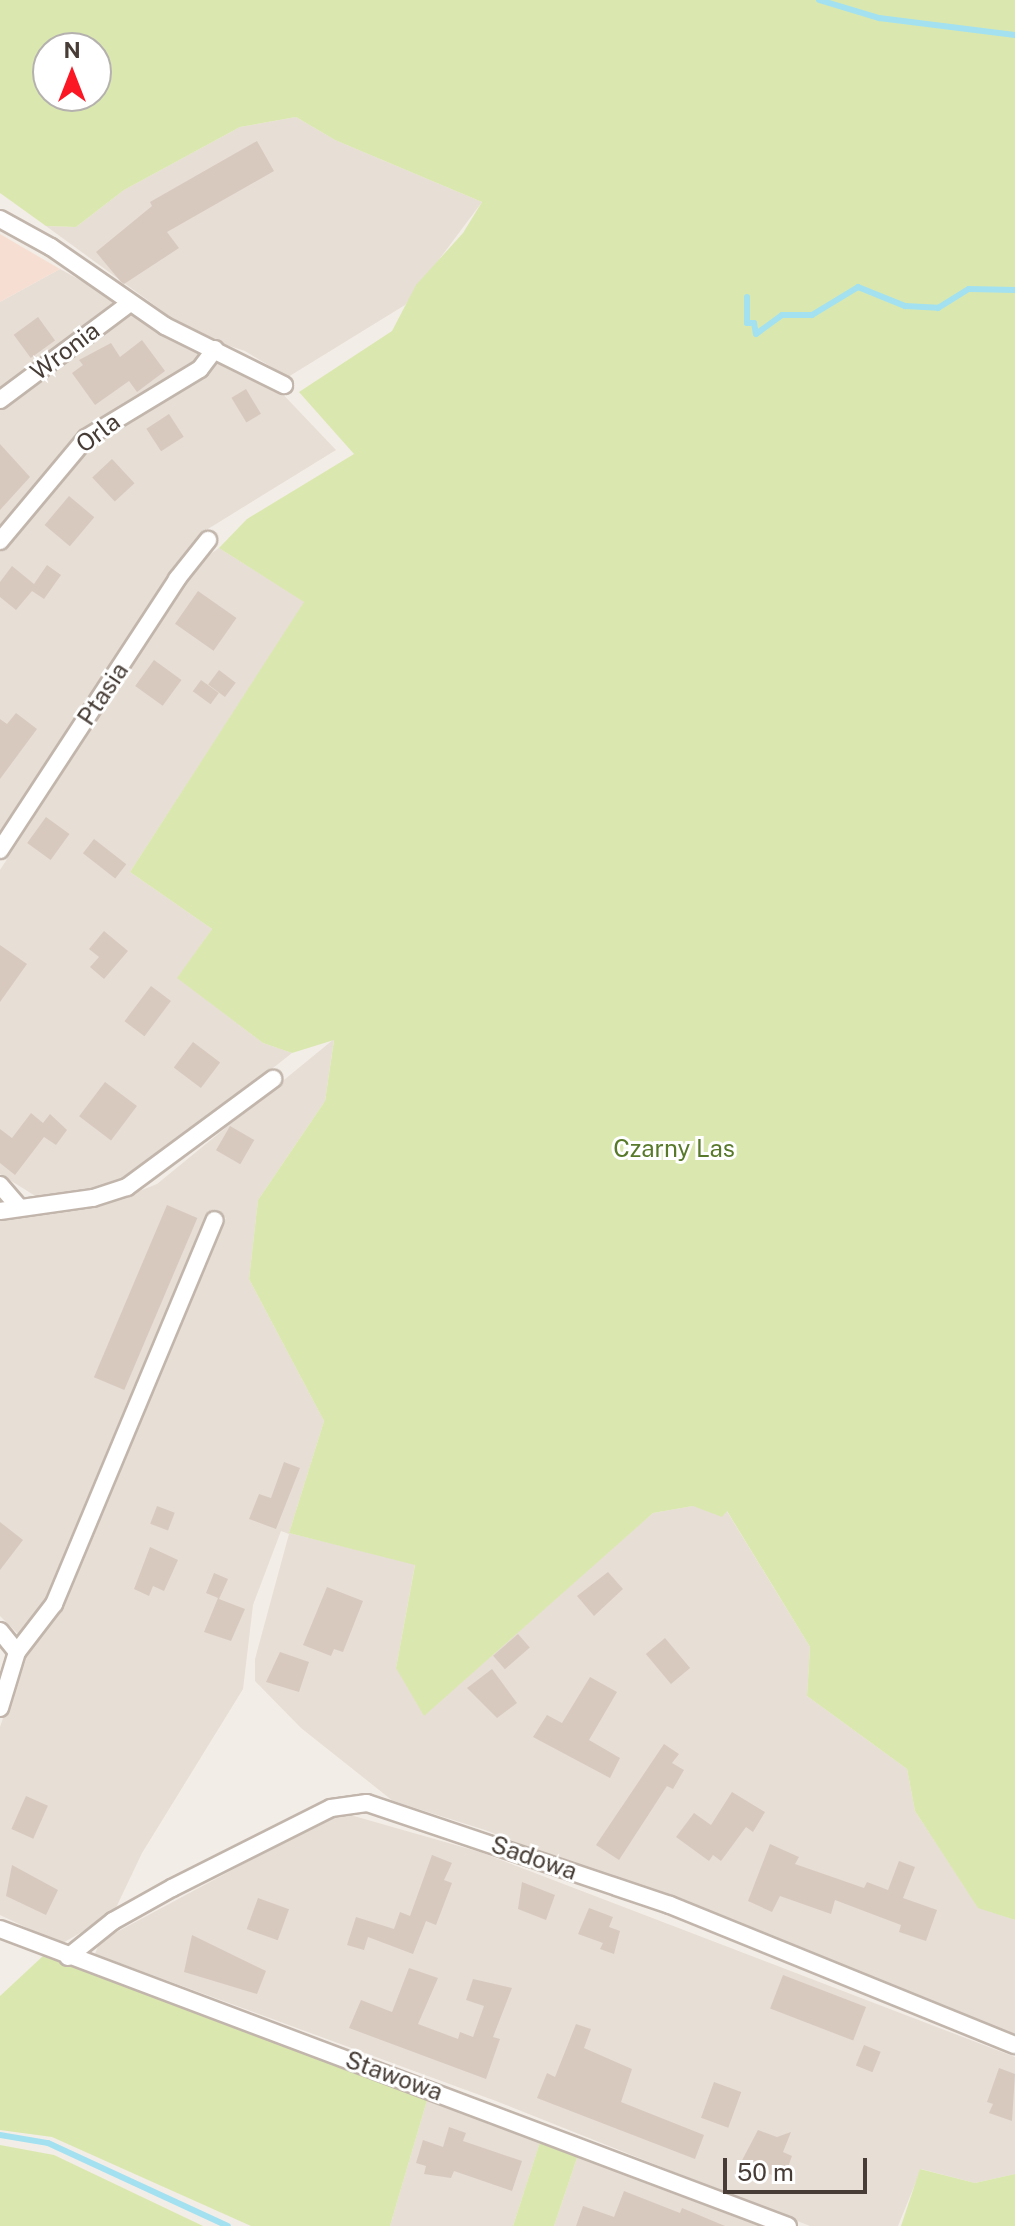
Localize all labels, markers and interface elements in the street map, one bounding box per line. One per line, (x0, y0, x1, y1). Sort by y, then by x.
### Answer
north arrow (32, 32, 112, 112)
text: N (63, 37, 81, 63)
street label: Wronia (25, 316, 105, 386)
street label: Orla (70, 407, 126, 459)
street label: Ptasia (72, 657, 134, 731)
park label: Czarny Las (613, 1135, 735, 1163)
street label: Sadowa (487, 1830, 581, 1886)
street label: Stawowa (341, 2045, 447, 2107)
scale bar (727, 2142, 871, 2192)
text: 50 m (737, 2158, 794, 2186)

